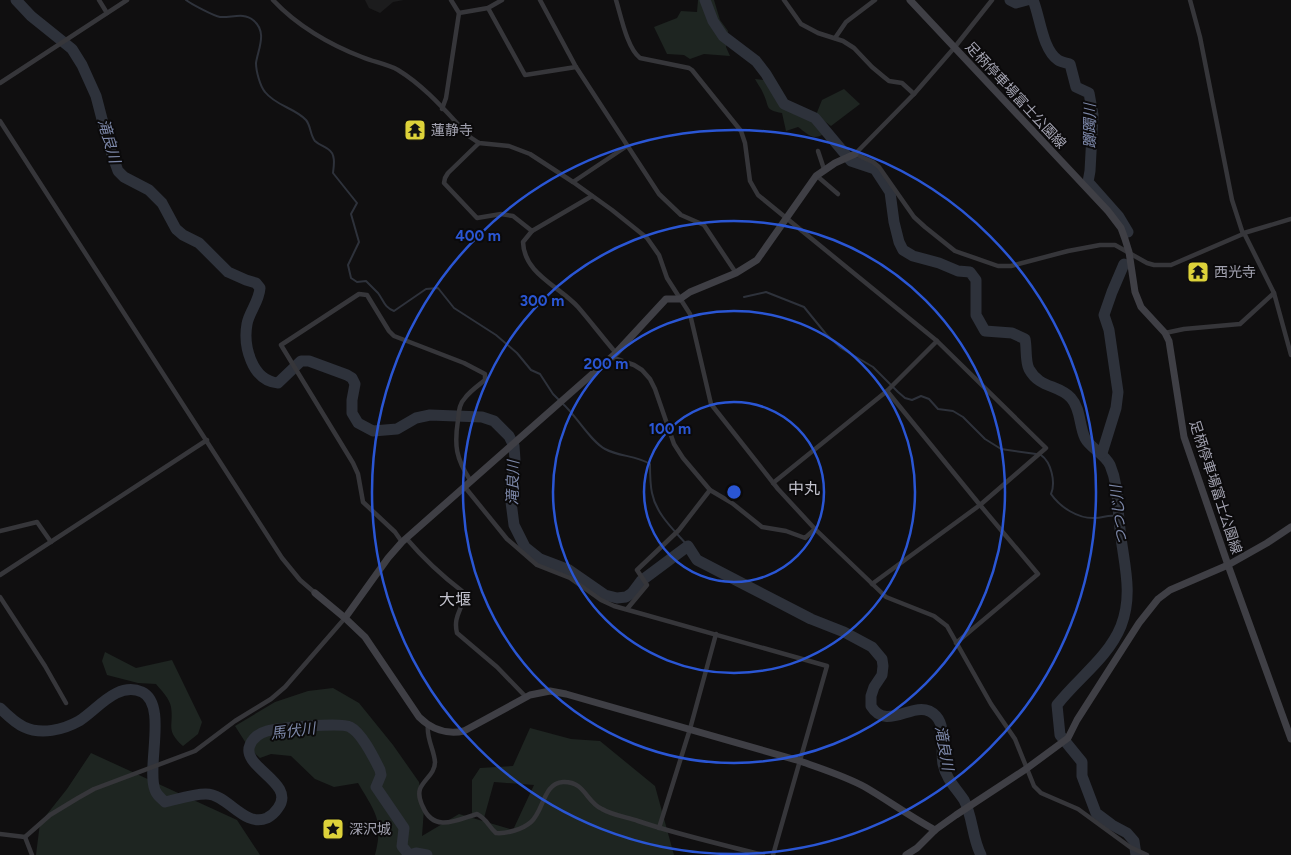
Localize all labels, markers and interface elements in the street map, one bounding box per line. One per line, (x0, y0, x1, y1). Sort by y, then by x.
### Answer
street label: 足柄停車場富士公園線 (962, 38, 1070, 152)
water label: 躑躅川 (1081, 102, 1099, 149)
water label: 滝良川 (94, 117, 124, 167)
temple icon: 蓮静寺 (403, 118, 427, 142)
place label: 蓮静寺 (431, 122, 473, 139)
text: 400 m (455, 227, 501, 245)
temple icon: 西光寺 (1186, 260, 1210, 284)
place label: 西光寺 (1214, 264, 1256, 281)
text: 300 m (520, 292, 564, 310)
text: 200 m (584, 355, 628, 373)
street label: 足柄停車場富士公園線 (1186, 418, 1245, 556)
text: 100 m (649, 420, 691, 438)
water label: 滝良川 (504, 458, 522, 506)
district label: 中丸 (788, 479, 820, 498)
water label: つつじ川 (1107, 482, 1131, 546)
centre of rings (725, 483, 743, 501)
district label: 大堰 (439, 590, 471, 609)
water label: 馬伏川 (270, 719, 318, 743)
water label: 滝良川 (931, 724, 957, 774)
place icon: 深沢城 (321, 817, 345, 841)
place label: 深沢城 (349, 821, 391, 838)

